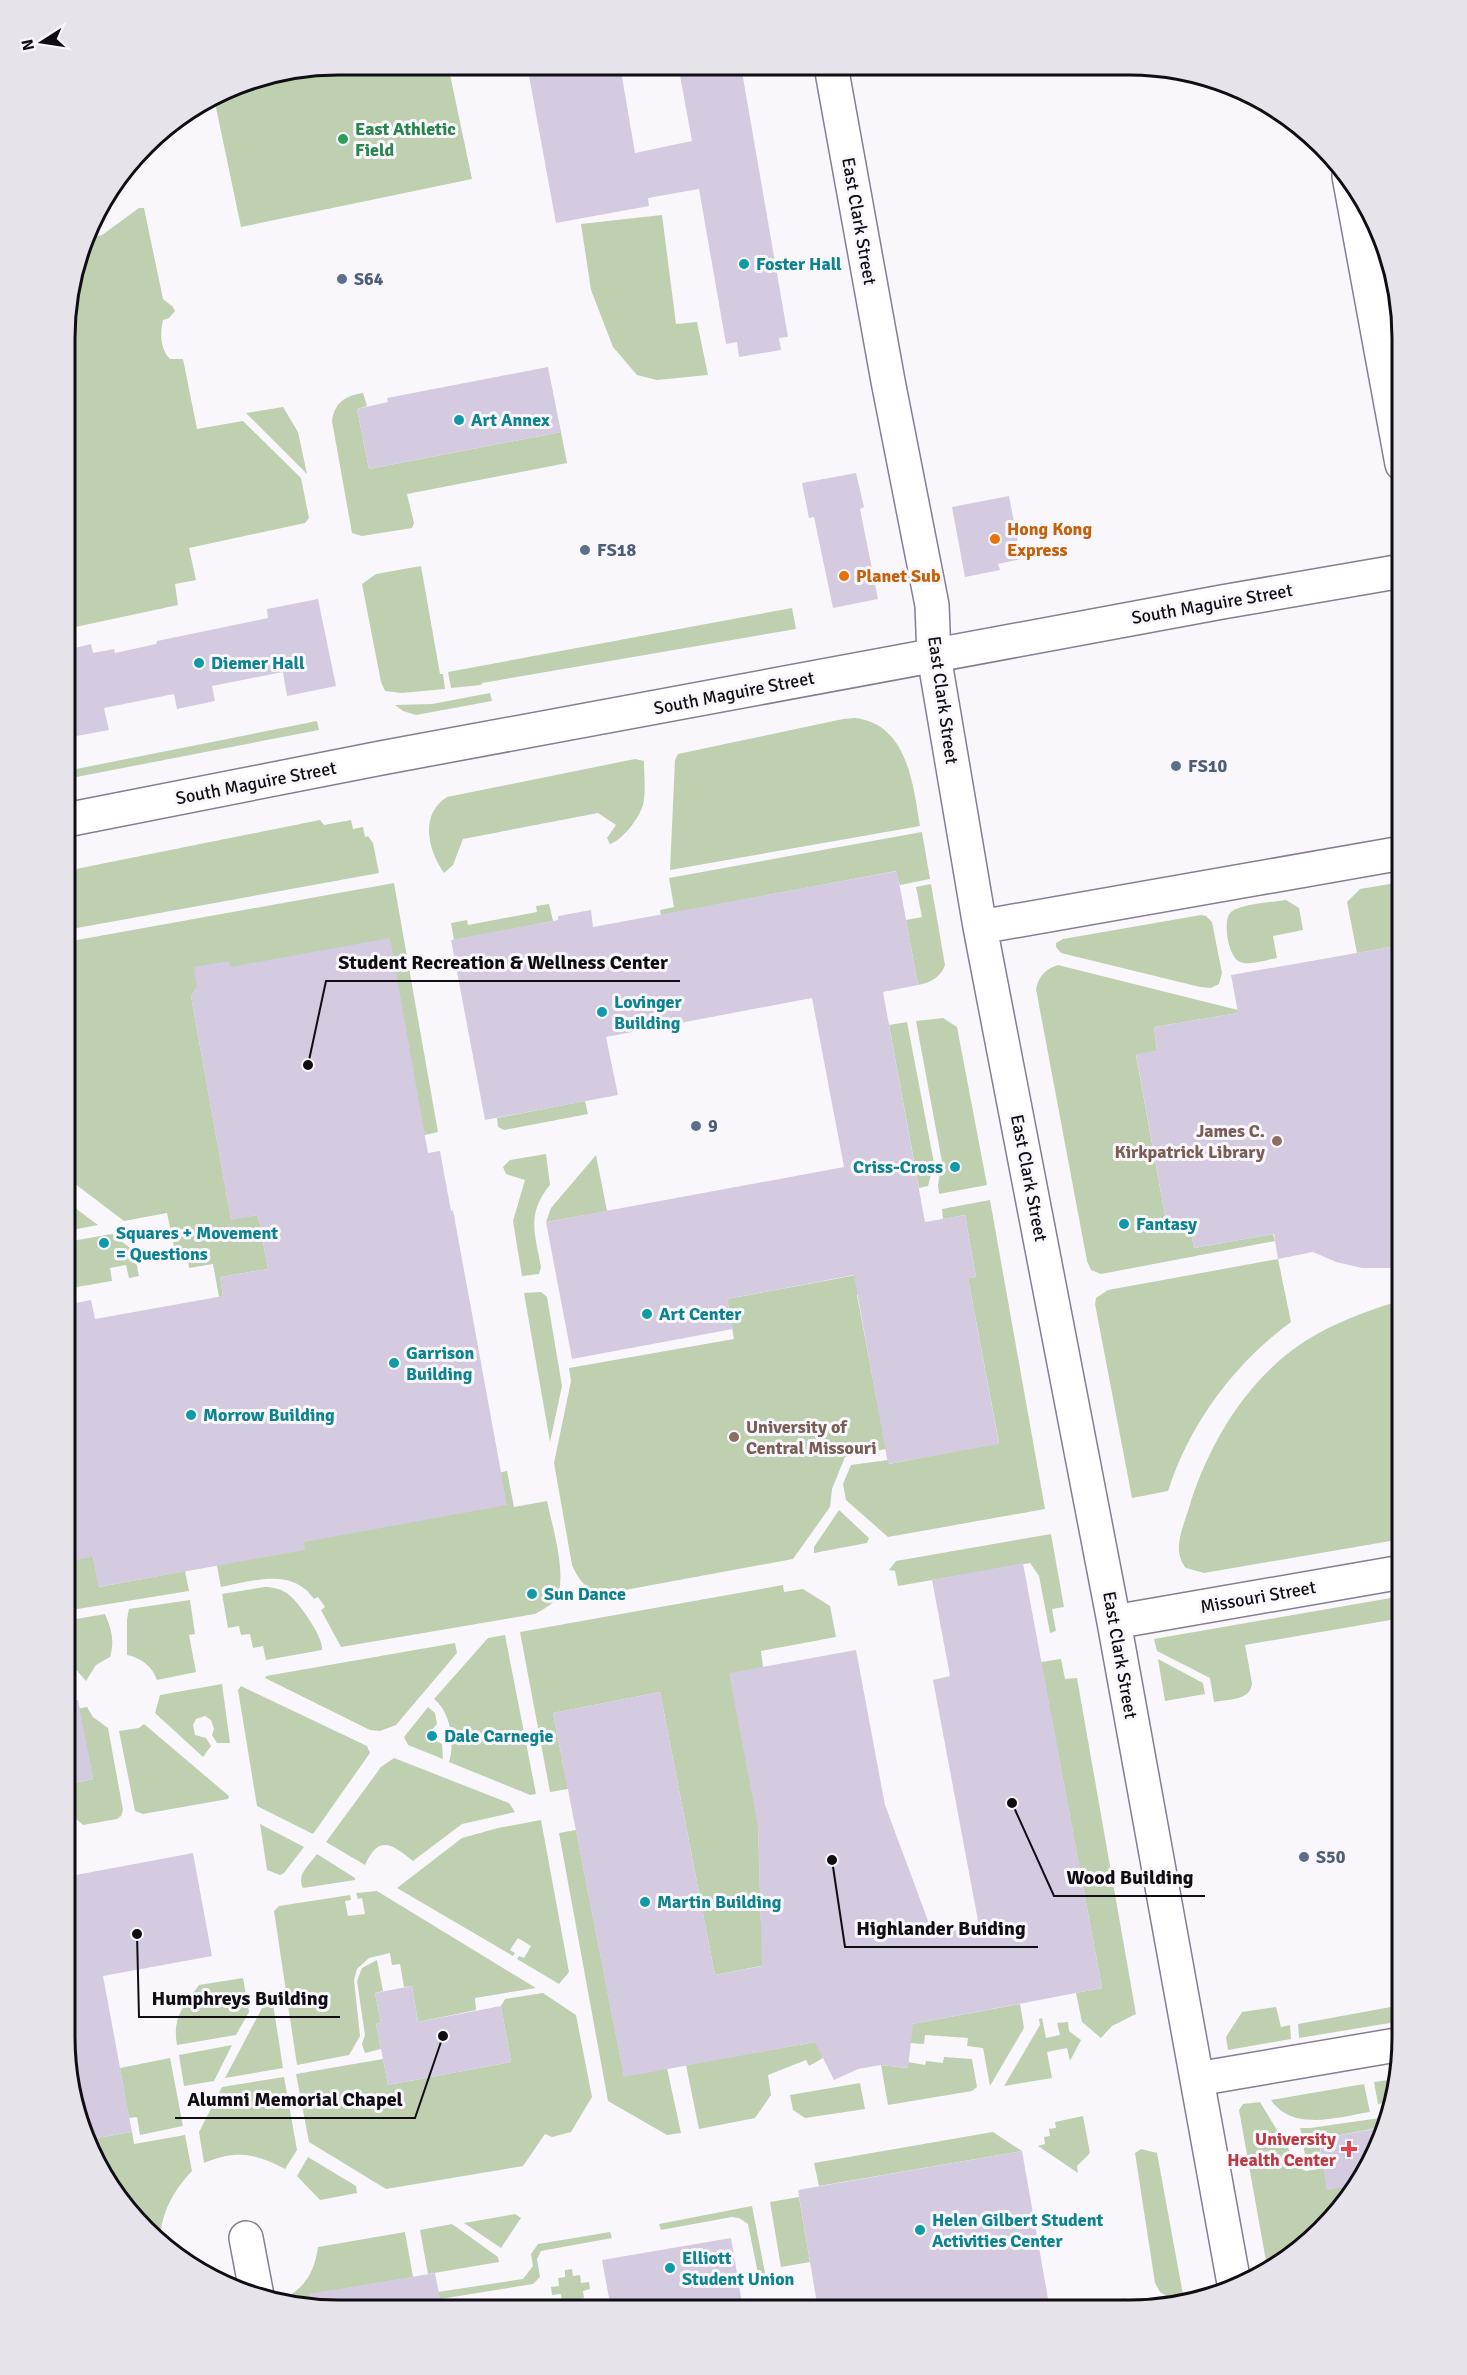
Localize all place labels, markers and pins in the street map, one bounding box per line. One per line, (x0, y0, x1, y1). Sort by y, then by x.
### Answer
place label: East Athletic Field (355, 118, 456, 161)
marker: East Athletic Field (336, 132, 350, 146)
place label: Foster Hall (756, 253, 842, 275)
marker: Foster Hall (737, 257, 751, 271)
place label: S64 (354, 268, 384, 290)
marker: S64 (335, 272, 349, 286)
place label: Art Annex (471, 409, 550, 431)
marker: Art Annex (452, 413, 466, 427)
place label: Hong Kong Express (1007, 518, 1092, 561)
marker: Hong Kong Express (988, 532, 1002, 546)
place label: FS18 (597, 539, 636, 561)
marker: FS18 (578, 543, 592, 557)
place label: Planet Sub (856, 565, 941, 587)
marker: Planet Sub (837, 569, 851, 583)
place label: Diemer Hall (211, 652, 305, 674)
marker: Diemer Hall (192, 656, 206, 670)
place label: FS10 (1188, 755, 1227, 777)
marker: FS10 (1169, 759, 1183, 773)
callout: Student Recreation & Wellness Center (326, 943, 680, 981)
place label: Lovinger Building (614, 991, 683, 1034)
marker: Lovinger Building (595, 1005, 609, 1019)
place label: 9 (708, 1115, 718, 1137)
marker: 9 (689, 1119, 703, 1133)
place label: James C. Kirkpatrick Library (1115, 1120, 1265, 1163)
marker: James C. Kirkpatrick Library (1270, 1134, 1284, 1148)
place label: Criss-Cross (853, 1156, 943, 1178)
marker: Criss-Cross (948, 1160, 962, 1174)
place label: Fantasy (1136, 1213, 1197, 1235)
marker: Fantasy (1117, 1217, 1131, 1231)
place label: Squares + Movement = Questions (116, 1222, 278, 1265)
marker: Squares + Movement = Questions (97, 1236, 111, 1250)
place label: Art Center (659, 1303, 742, 1325)
marker: Art Center (640, 1307, 654, 1321)
place label: Garrison Building (406, 1342, 474, 1385)
marker: Garrison Building (387, 1356, 401, 1370)
place label: Morrow Building (203, 1404, 335, 1426)
marker: Morrow Building (184, 1408, 198, 1422)
place label: University of Central Missouri (746, 1416, 877, 1459)
marker: University of Central Missouri (727, 1430, 741, 1444)
place label: Sun Dance (544, 1583, 626, 1605)
marker: Sun Dance (525, 1587, 539, 1601)
place label: Dale Carnegie (444, 1725, 554, 1747)
marker: Dale Carnegie (425, 1729, 439, 1743)
place label: S50 (1316, 1846, 1346, 1868)
marker: S50 (1297, 1850, 1311, 1864)
callout: Wood Building (1054, 1858, 1205, 1896)
place label: Martin Building (657, 1891, 782, 1913)
marker: Martin Building (638, 1895, 652, 1909)
callout: Highlander Buiding (845, 1909, 1038, 1947)
callout: Humphreys Building (139, 1979, 340, 2017)
callout: Alumni Memorial Chapel (175, 2080, 415, 2118)
place label: University Health Center (1227, 2128, 1337, 2171)
marker: University Health Center (1340, 2140, 1358, 2158)
place label: Helen Gilbert Student Activities Center (932, 2209, 1103, 2252)
marker: Helen Gilbert Student Activities Center (913, 2223, 927, 2237)
place label: Elliott Student Union (682, 2247, 795, 2290)
marker: Elliott Student Union (663, 2261, 677, 2275)

